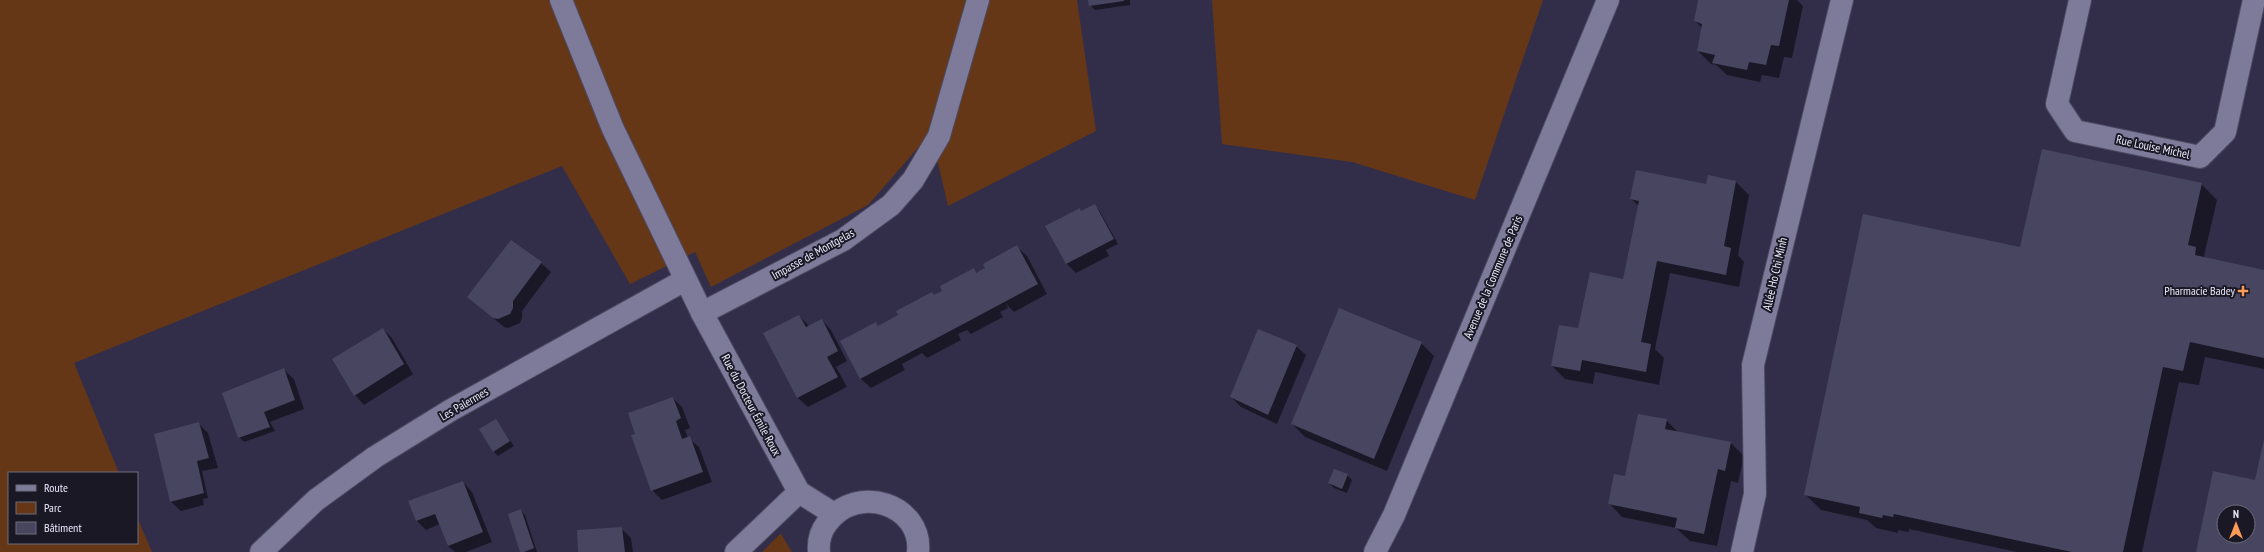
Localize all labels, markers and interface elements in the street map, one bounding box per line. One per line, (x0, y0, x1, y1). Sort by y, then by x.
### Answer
street label: Rue Louise Michel (2115, 131, 2192, 162)
street label: Avenue de la Commune de Paris (1460, 213, 1525, 341)
street label: Impasse de Montgelas (769, 225, 857, 282)
street label: Allée Ho Chi Minh (1759, 236, 1790, 312)
place label: Pharmacie Badey (2164, 283, 2235, 298)
marker: Pharmacie Badey (2238, 286, 2248, 296)
street label: Rue du Docteur Émile Roux (718, 351, 785, 458)
street label: Les Palermes (437, 384, 491, 424)
legend (8, 472, 138, 544)
text: Route (44, 480, 68, 495)
text: Parc (44, 500, 62, 515)
north arrow (2216, 504, 2256, 544)
text: N (2233, 507, 2239, 521)
text: Bâtiment (44, 520, 82, 535)

